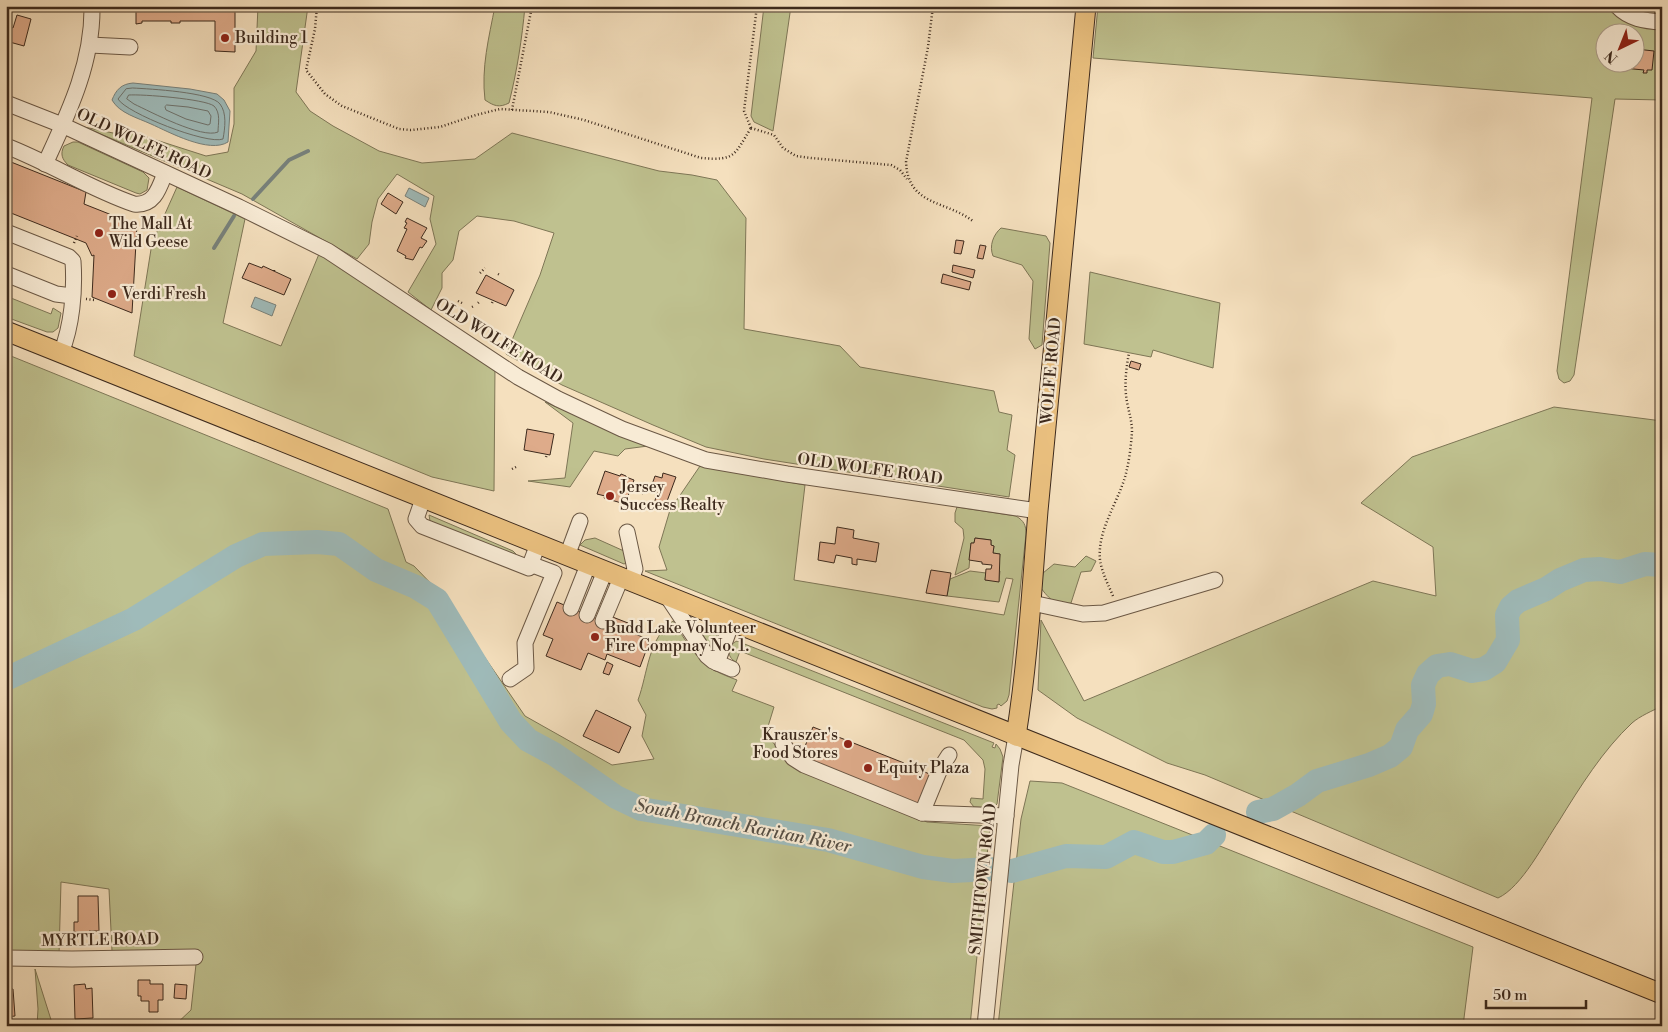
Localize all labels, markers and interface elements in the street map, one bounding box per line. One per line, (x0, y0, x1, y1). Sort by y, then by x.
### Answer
north arrow (1596, 22, 1646, 72)
place label: Building 1 (234, 28, 308, 48)
marker: Building 1 (219, 32, 231, 44)
text: N (1602, 46, 1622, 67)
street label: OLD WOLFE ROAD (73, 104, 215, 184)
place label: The Mall At Wild Geese (108, 214, 193, 252)
marker: The Mall At Wild Geese (93, 227, 105, 239)
place label: Verdi Fresh (121, 284, 207, 304)
marker: Verdi Fresh (106, 288, 118, 300)
street label: OLD WOLFE ROAD (432, 294, 566, 388)
street label: WOLFE ROAD (1036, 316, 1066, 427)
street label: OLD WOLFE ROAD (796, 449, 944, 489)
place label: Jersey Success Realty (619, 477, 725, 515)
marker: Jersey Success Realty (604, 490, 616, 502)
place label: Budd Lake Volunteer Fire Compnay No. 1. (604, 618, 756, 656)
marker: Budd Lake Volunteer Fire Compnay No. 1. (589, 631, 601, 643)
place label: Krauszer's Food Stores (753, 725, 838, 763)
marker: Krauszer's Food Stores (842, 738, 854, 750)
place label: Equity Plaza (878, 758, 970, 778)
marker: Equity Plaza (862, 762, 874, 774)
water label: South Branch Raritan River (633, 794, 853, 858)
street label: SMITHTOWN ROAD (965, 802, 1001, 956)
street label: MYRTLE ROAD (41, 929, 159, 951)
scale bar (1486, 977, 1586, 1009)
text: 50 m (1493, 986, 1527, 1005)

